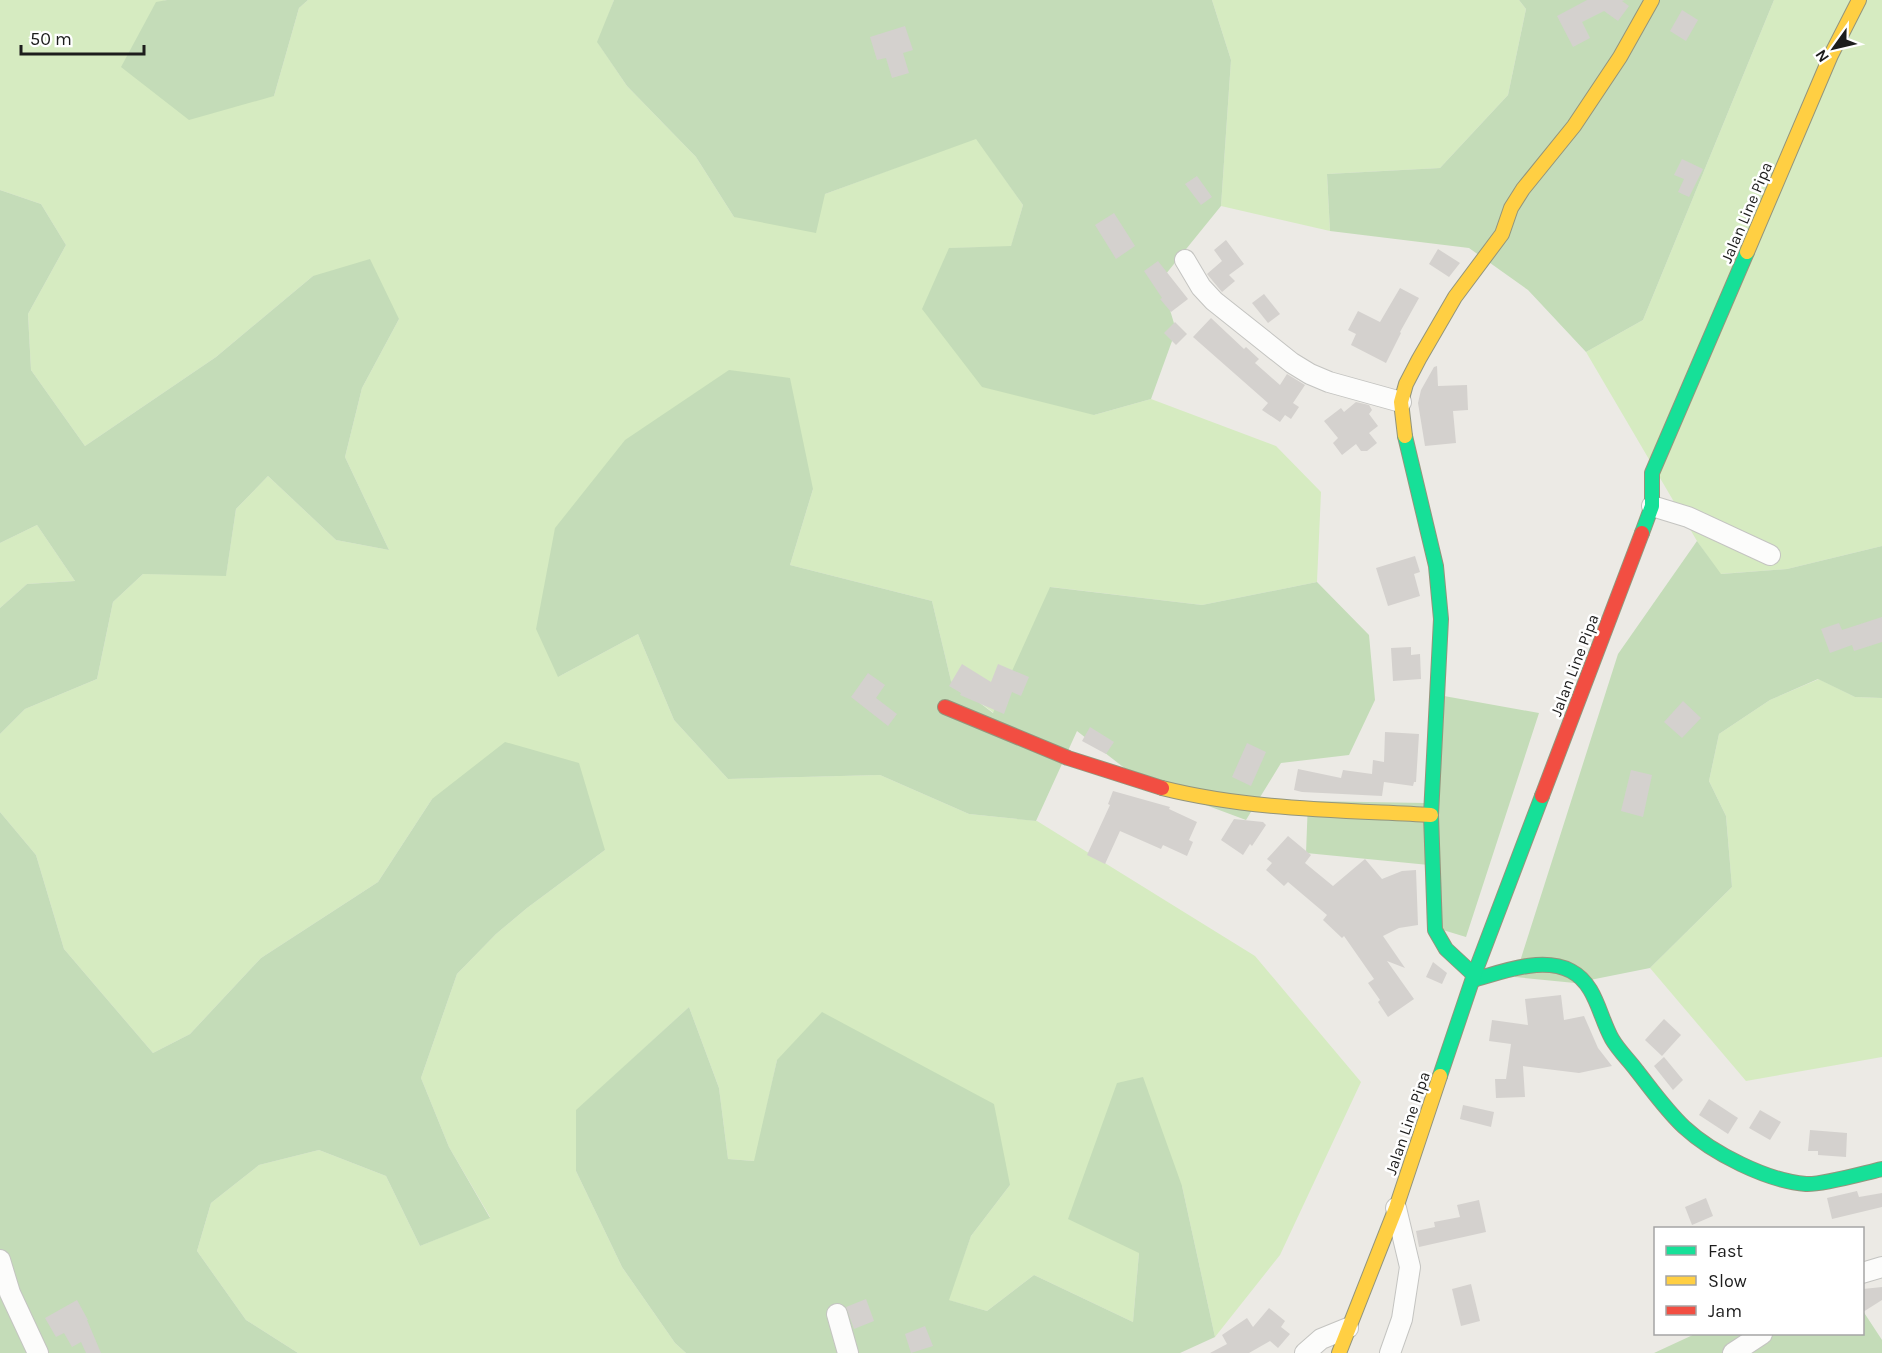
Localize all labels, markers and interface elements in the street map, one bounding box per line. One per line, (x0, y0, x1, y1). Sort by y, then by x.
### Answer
scale bar (21, 18, 144, 56)
north arrow (1804, 18, 1864, 78)
text: 50 m (30, 28, 72, 50)
text: N (1811, 46, 1833, 66)
street label: Jalan Line Pipa (1717, 159, 1776, 265)
street label: Jalan Line Pipa (1546, 611, 1603, 719)
street label: Jalan Line Pipa (1381, 1069, 1434, 1177)
legend (1654, 1227, 1864, 1335)
text: Fast (1708, 1240, 1743, 1262)
text: Slow (1708, 1270, 1747, 1292)
text: Jam (1708, 1300, 1742, 1322)

